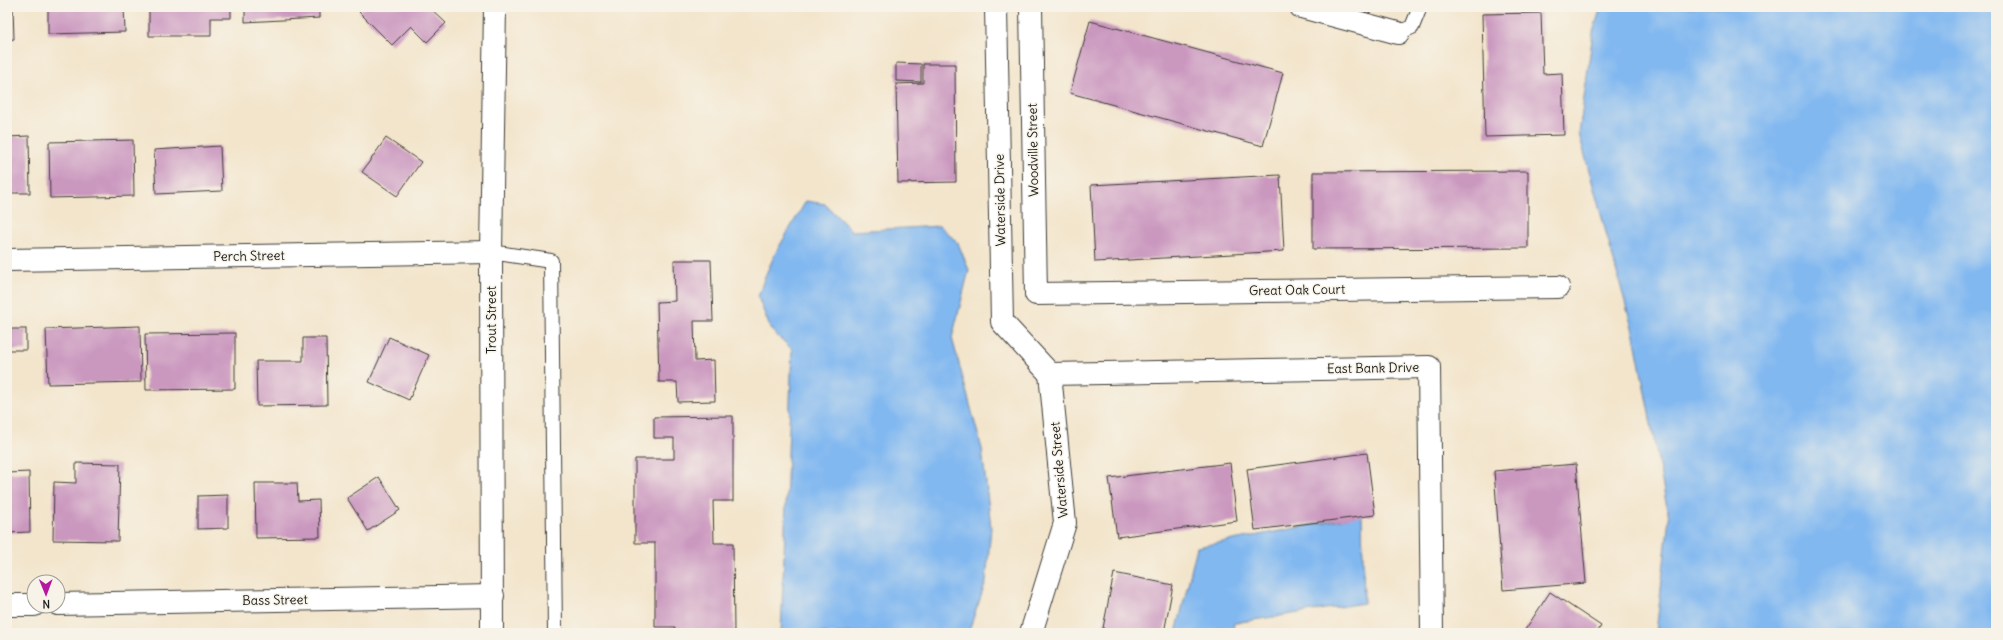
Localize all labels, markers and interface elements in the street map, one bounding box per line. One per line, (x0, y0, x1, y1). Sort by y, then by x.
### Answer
street label: Woodville Street (1024, 103, 1042, 197)
street label: Waterside Drive (991, 154, 1009, 246)
street label: Perch Street (213, 247, 285, 265)
street label: Great Oak Court (1249, 281, 1346, 299)
street label: Trout Street (483, 285, 500, 354)
street label: East Bank Drive (1327, 359, 1419, 377)
street label: Waterside Street (1046, 421, 1072, 519)
north arrow (26, 574, 66, 614)
street label: Bass Street (242, 591, 309, 609)
text: N (42, 597, 50, 611)

